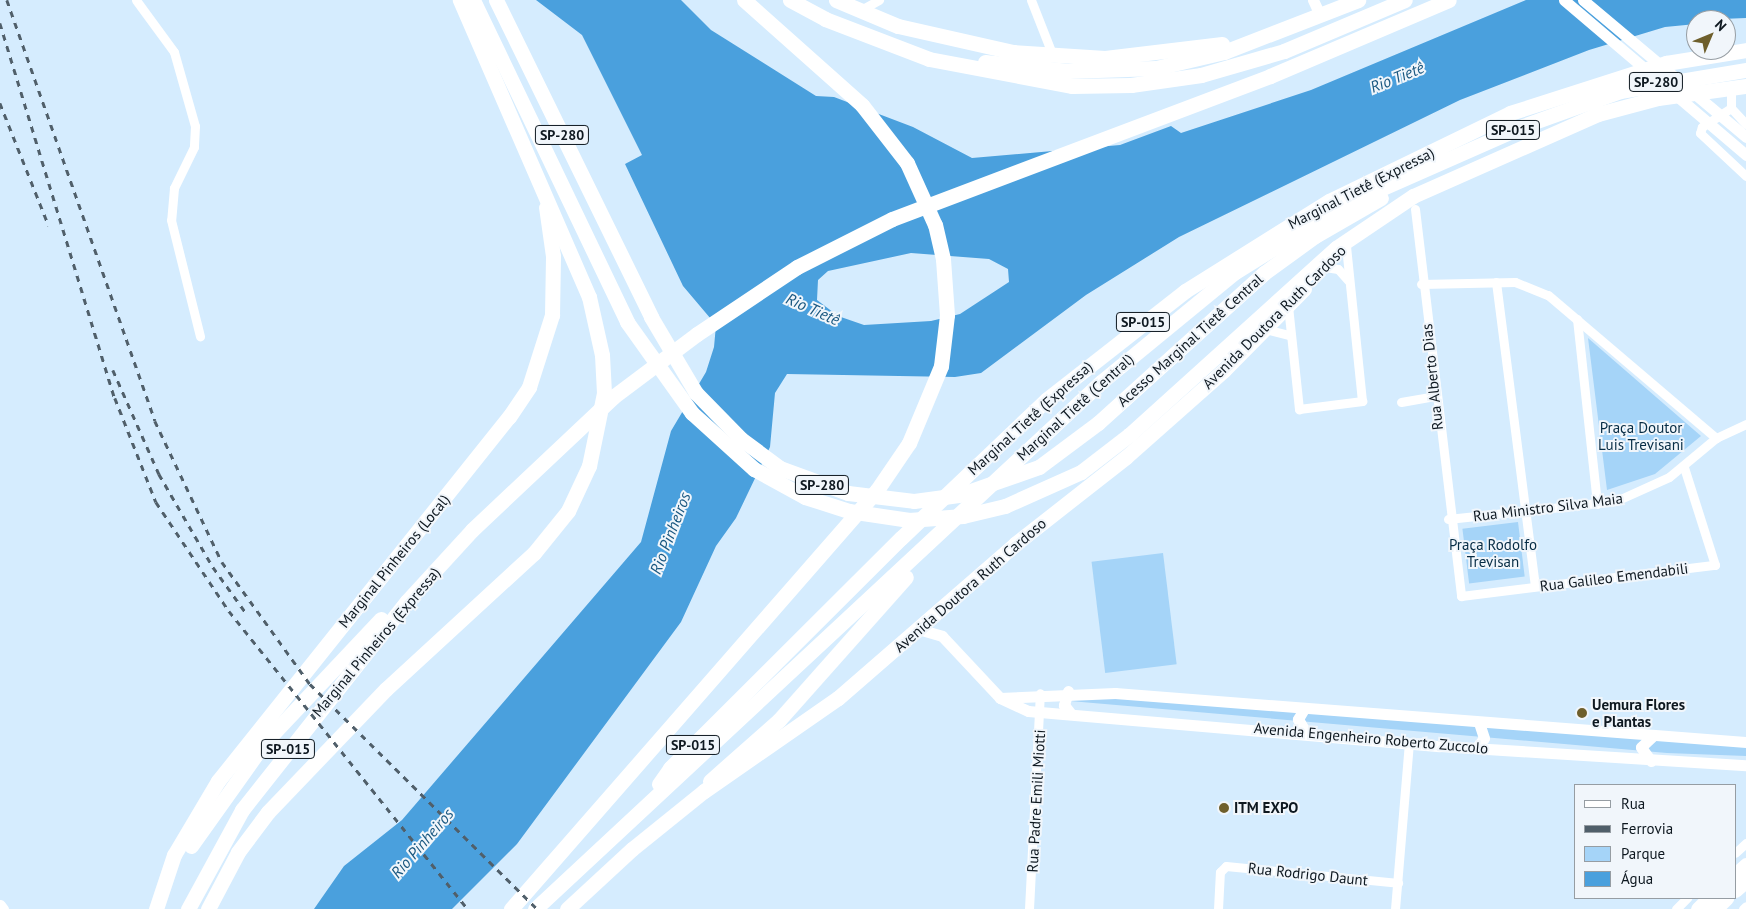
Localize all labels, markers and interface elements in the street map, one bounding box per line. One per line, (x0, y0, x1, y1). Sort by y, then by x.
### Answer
north arrow (1686, 10, 1736, 60)
text: N (1711, 15, 1731, 35)
water label: Rio Tietê (1367, 57, 1427, 97)
road number: SP-280 (1628, 70, 1684, 94)
road number: SP-015 (1486, 118, 1540, 142)
road number: SP-280 (534, 124, 590, 146)
street label: Marginal Tietê (Expressa) (1285, 143, 1437, 233)
street label: Avenida Doutora Ruth Cardoso (1198, 241, 1350, 393)
street label: Acesso Marginal Tietê Central (1113, 270, 1267, 410)
water label: Rio Tietê (783, 289, 843, 329)
road number: SP-015 (1116, 311, 1170, 334)
street label: Rua Alberto Dias (1417, 323, 1447, 431)
street label: Marginal Tietê (Central) (1013, 350, 1137, 464)
street label: Marginal Tietê (Expressa) (964, 357, 1096, 479)
park label: Praça Doutor Luis Trevisani (1598, 418, 1684, 453)
road number: SP-280 (794, 474, 850, 496)
street label: Rua Ministro Silva Maia (1472, 489, 1624, 525)
water label: Rio Pinheiros (646, 490, 694, 576)
street label: Marginal Pinheiros (Local) (335, 491, 453, 631)
street label: Avenida Doutora Ruth Cardoso (890, 514, 1050, 656)
park label: Praça Rodolfo Trevisan (1449, 535, 1537, 570)
street label: Rua Galileo Emendabili (1539, 559, 1689, 595)
street label: Marginal Pinheiros (Expressa) (308, 564, 444, 720)
place label: Uemura Flores e Plantas (1592, 695, 1685, 730)
marker: Uemura Flores e Plantas (1576, 707, 1588, 719)
street label: Avenida Engenheiro Roberto Zuccolo (1253, 719, 1489, 757)
street label: Rua Padre Emili Miotti (1023, 729, 1049, 873)
road number: SP-015 (666, 734, 720, 756)
road number: SP-015 (260, 738, 316, 761)
legend (1574, 784, 1736, 899)
text: Rua (1621, 794, 1645, 813)
place label: ITM EXPO (1234, 799, 1298, 817)
marker: ITM EXPO (1218, 802, 1230, 814)
water label: Rio Pinheiros (387, 804, 457, 882)
text: Ferrovia (1621, 819, 1673, 838)
text: Parque (1621, 844, 1665, 863)
street label: Rua Rodrigo Daunt (1247, 859, 1369, 889)
text: Água (1621, 869, 1653, 888)

